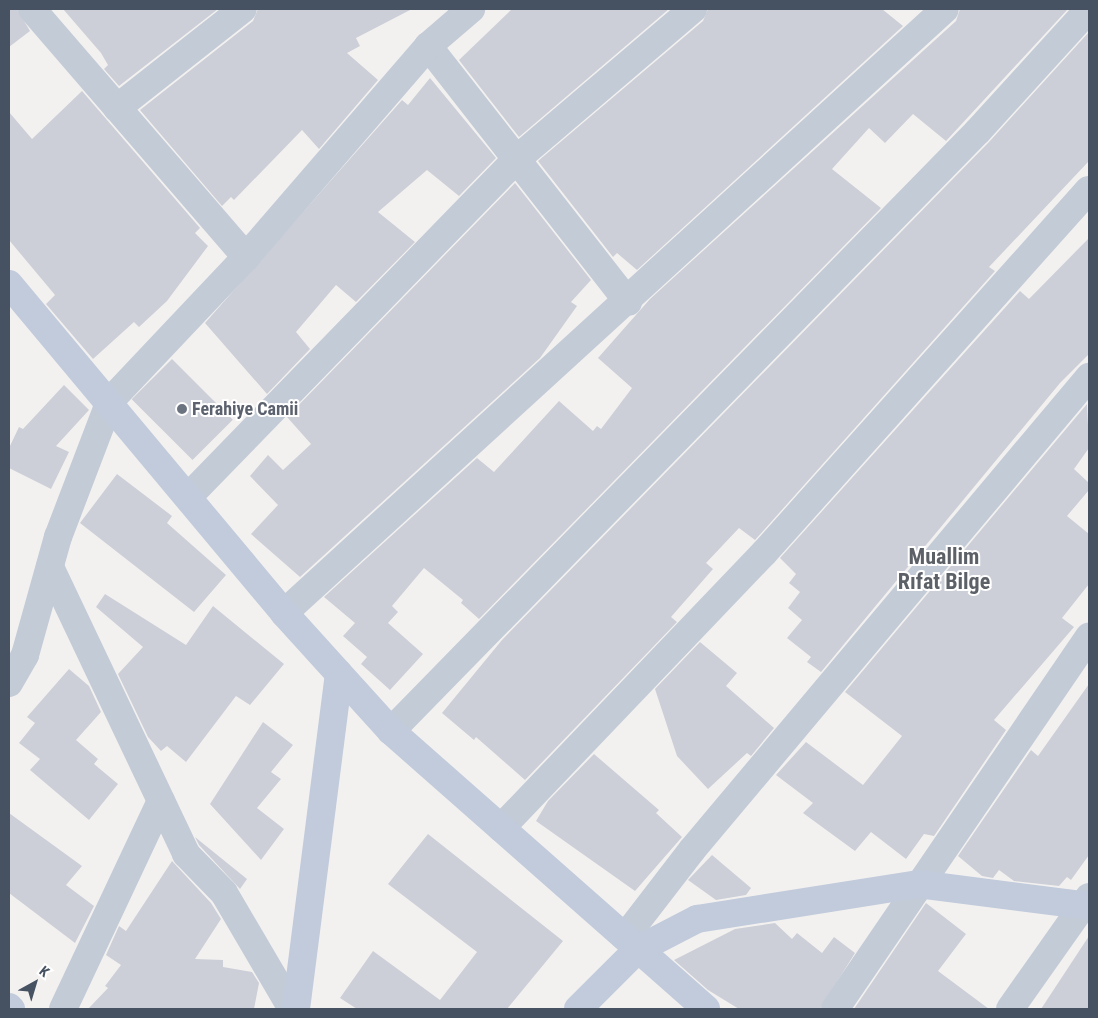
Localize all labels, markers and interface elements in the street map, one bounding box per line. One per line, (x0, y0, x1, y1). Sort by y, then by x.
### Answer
place label: Ferahiye Camii (192, 398, 298, 420)
marker: Ferahiye Camii (176, 403, 188, 415)
district label: Muallim Rıfat Bilge (898, 543, 990, 594)
north arrow (10, 958, 60, 1008)
text: K (36, 963, 52, 980)

